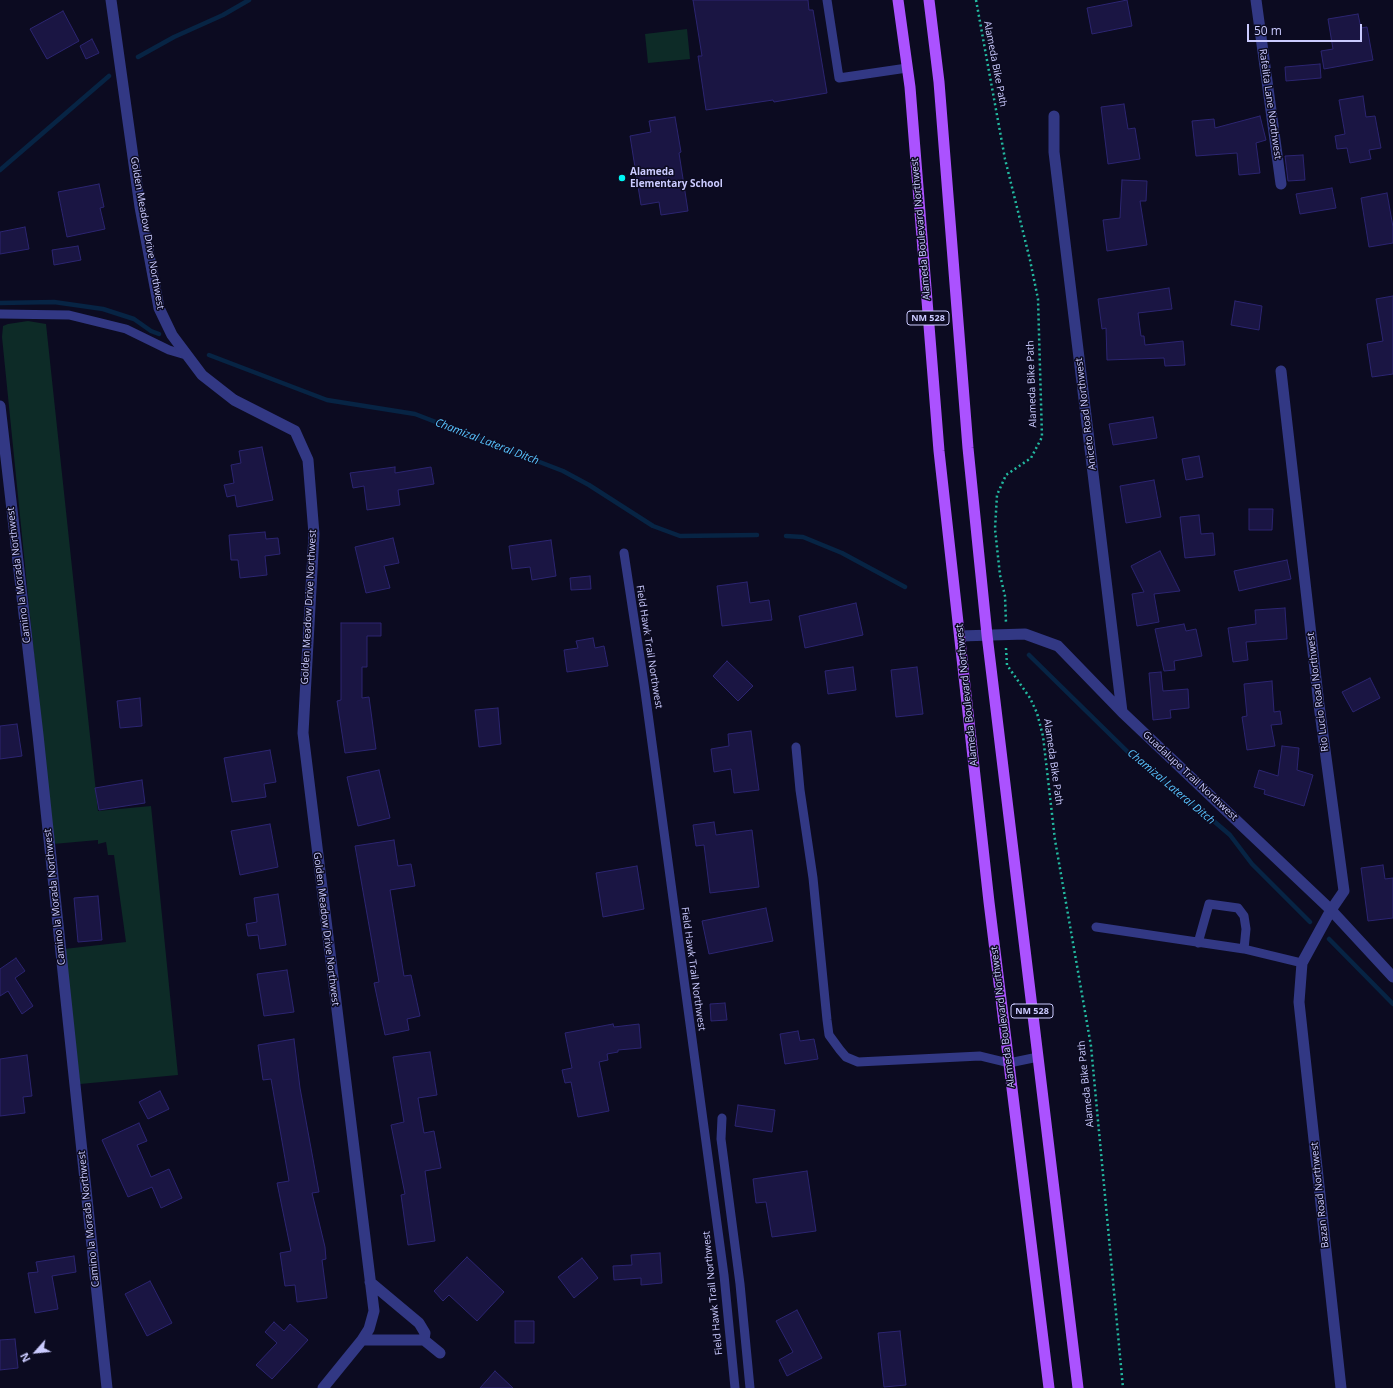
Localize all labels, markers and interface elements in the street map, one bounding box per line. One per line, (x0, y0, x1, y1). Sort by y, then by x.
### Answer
scale bar (1249, 16, 1364, 42)
street label: Alameda Bike Path (981, 20, 1009, 108)
text: 50 m (1254, 22, 1282, 39)
street label: Rafelita Lane Northwest (1256, 48, 1284, 160)
street label: Golden Meadow Drive Northwest (128, 156, 166, 310)
street label: Alameda Boulevard Northwest (909, 157, 933, 301)
place label: Alameda Elementary School (630, 166, 723, 190)
marker: Alameda Elementary School (617, 173, 627, 183)
road number: NM 528 (907, 311, 949, 325)
street label: Alameda Bike Path (1024, 340, 1040, 428)
street label: Aniceto Road Northwest (1073, 357, 1099, 471)
water label: Chamizal Lateral Ditch (433, 416, 541, 468)
street label: Camino la Morada Northwest (5, 506, 33, 644)
street label: Golden Meadow Drive Northwest (299, 529, 319, 685)
street label: Field Hawk Trail Northwest (633, 584, 665, 710)
street label: Alameda Boulevard Northwest (954, 623, 980, 767)
street label: Rio Lucio Road Northwest (1305, 632, 1331, 752)
street label: Alameda Bike Path (1041, 718, 1065, 806)
street label: Guadalupe Trail Northwest (1140, 729, 1240, 823)
water label: Chamizal Lateral Ditch (1125, 747, 1217, 827)
street label: Camino la Morada Northwest (42, 828, 68, 966)
street label: Golden Meadow Drive Northwest (311, 851, 341, 1007)
street label: Field Hawk Trail Northwest (678, 906, 708, 1032)
street label: Alameda Boulevard Northwest (988, 945, 1018, 1089)
road number: NM 528 (1011, 1004, 1053, 1018)
street label: Alameda Bike Path (1075, 1040, 1097, 1128)
street label: Bazan Road Northwest (1308, 1141, 1332, 1249)
street label: Camino la Morada Northwest (76, 1150, 102, 1288)
street label: Field Hawk Trail Northwest (701, 1230, 725, 1356)
north arrow (16, 1332, 56, 1372)
text: N (16, 1350, 34, 1365)

